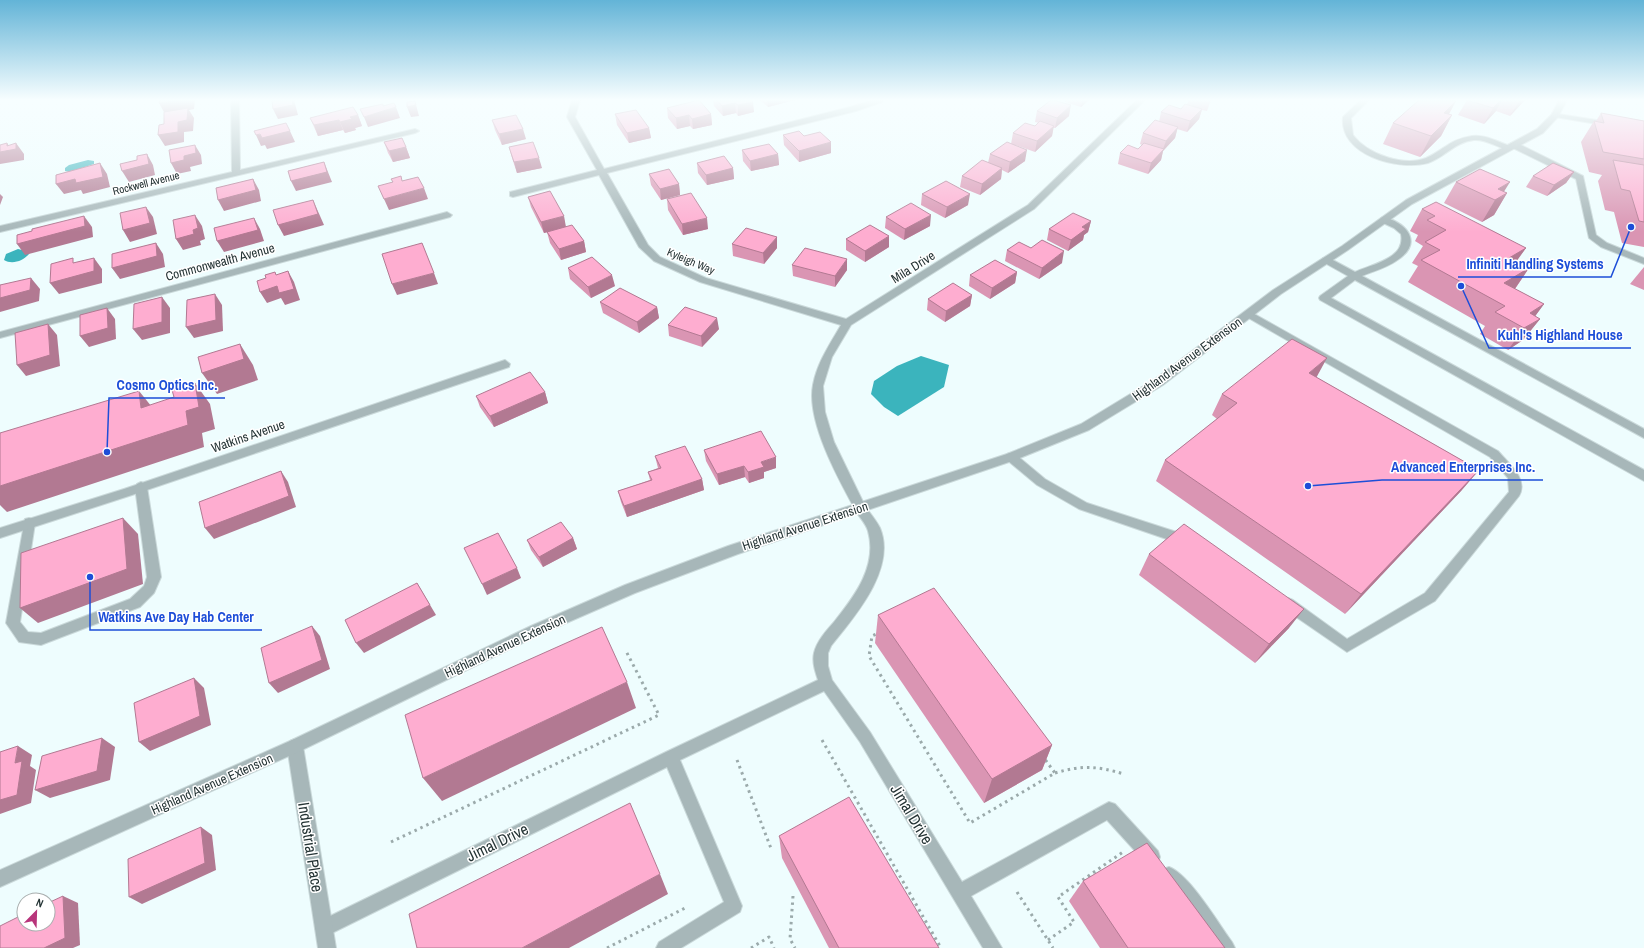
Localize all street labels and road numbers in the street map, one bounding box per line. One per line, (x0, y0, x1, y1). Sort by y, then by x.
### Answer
street label: Rockwell Avenue (111, 168, 181, 198)
street label: Commonwealth Avenue (164, 239, 277, 285)
street label: Kyleigh Way (665, 245, 717, 277)
street label: Mila Drive (888, 247, 938, 287)
street label: Highland Avenue Extension (1129, 313, 1245, 404)
street label: Watkins Avenue (209, 415, 287, 456)
street label: Highland Avenue Extension (740, 498, 870, 554)
street label: Highland Avenue Extension (442, 611, 568, 681)
street label: Highland Avenue Extension (149, 749, 276, 818)
street label: Jimal Drive (885, 780, 939, 848)
street label: Industrial Place (293, 801, 329, 893)
street label: Jimal Drive (462, 818, 532, 866)

